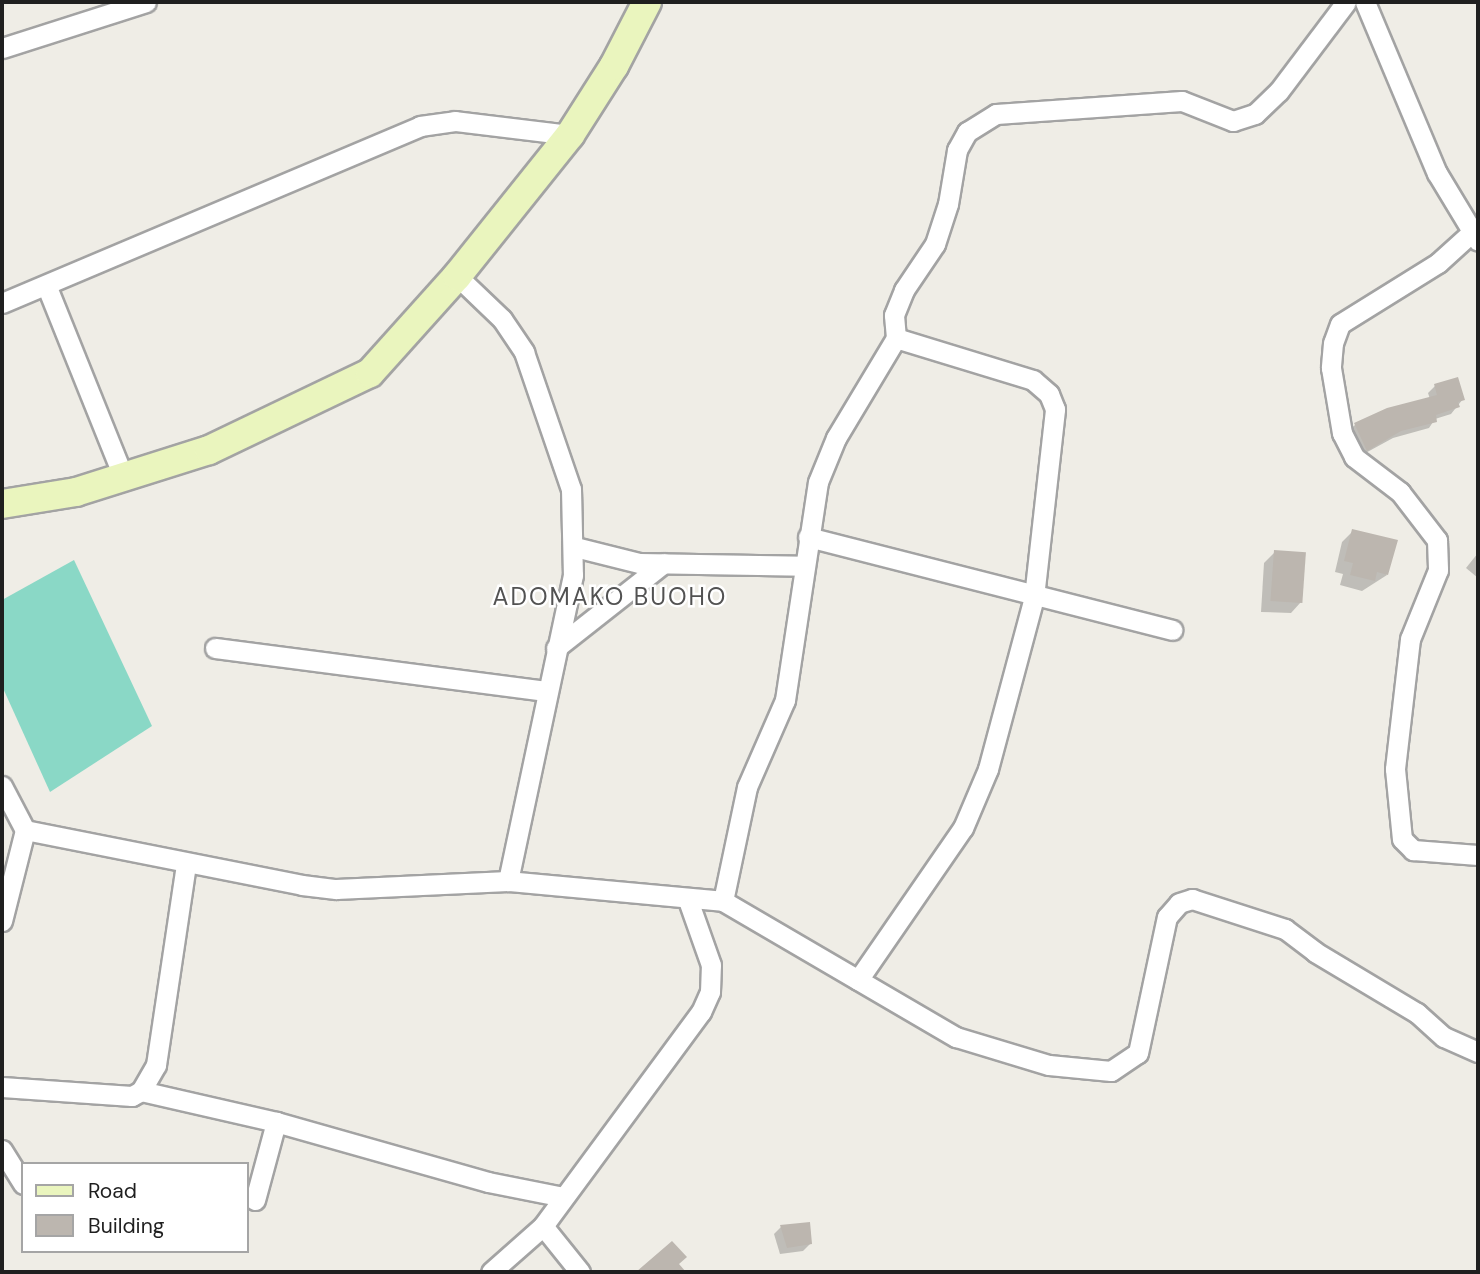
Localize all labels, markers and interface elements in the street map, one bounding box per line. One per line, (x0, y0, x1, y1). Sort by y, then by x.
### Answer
district label: ADOMAKO BUOHO (494, 583, 726, 611)
legend (21, 1162, 248, 1253)
text: Road (88, 1177, 137, 1205)
text: Building (88, 1212, 164, 1240)

